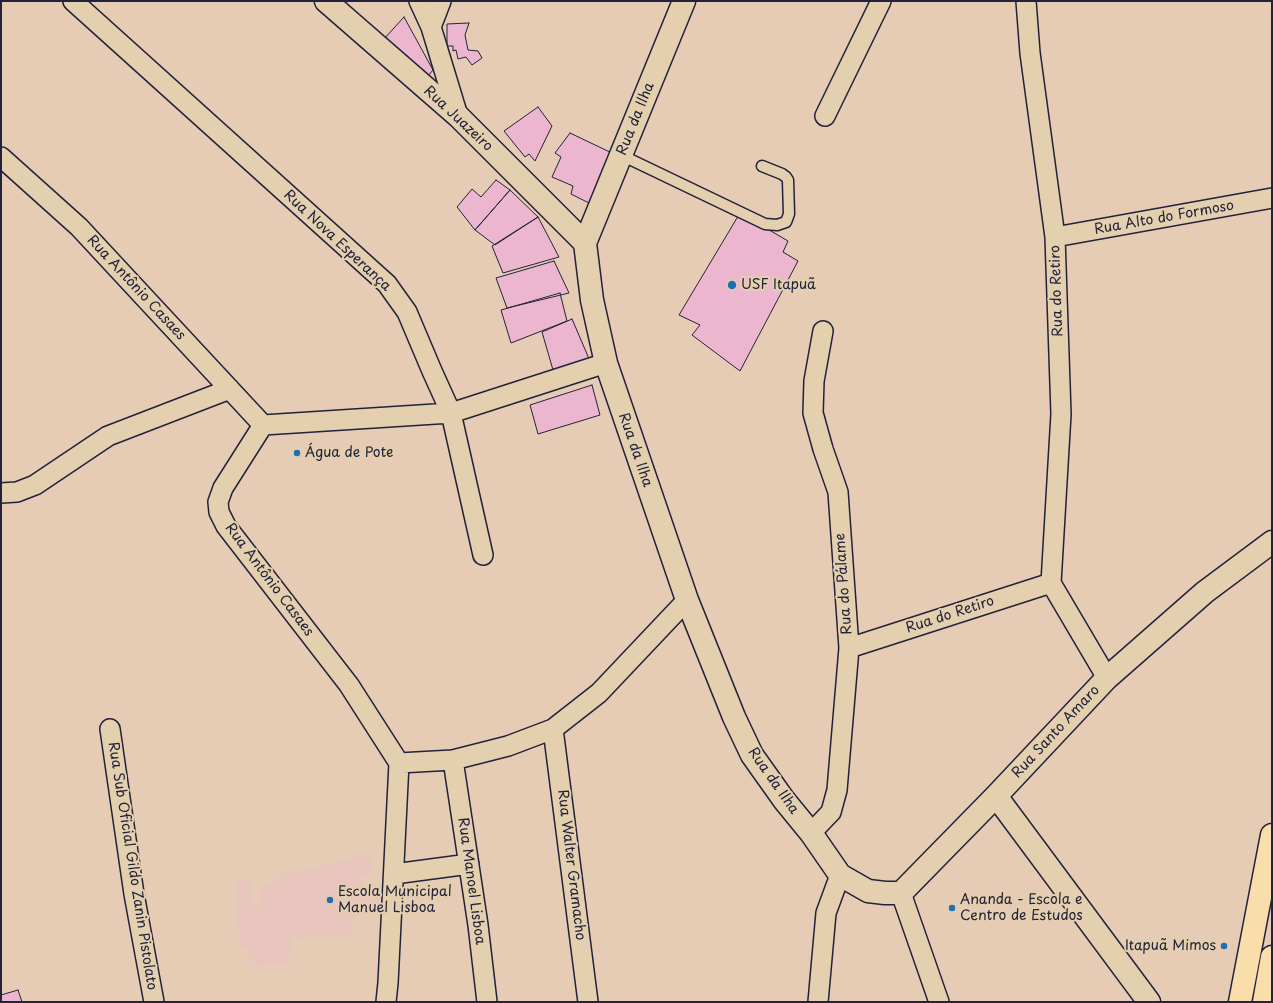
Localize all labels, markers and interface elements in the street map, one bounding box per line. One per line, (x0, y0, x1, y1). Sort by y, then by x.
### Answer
street label: Rua da Ilha (614, 80, 658, 158)
street label: Rua Juazeiro (420, 83, 496, 155)
street label: Rua Nova Esperança (280, 187, 394, 295)
street label: Rua Alto do Formoso (1093, 197, 1235, 239)
street label: Rua Antônio Casaes (83, 232, 189, 344)
street label: Rua do Retiro (1047, 245, 1067, 337)
place label: USF Itapuã (741, 277, 816, 293)
marker: USF Itapuã (726, 279, 738, 291)
street label: Rua da Ilha (614, 411, 656, 489)
place label: Água de Pote (305, 445, 394, 461)
marker: Água de Pote (292, 448, 302, 458)
street label: Rua Antônio Casaes (221, 520, 317, 640)
street label: Rua do Pálame (832, 533, 856, 635)
street label: Rua do Retiro (904, 593, 996, 637)
street label: Rua Santo Amaro (1009, 682, 1103, 782)
street label: Rua Sub Oficial Gildo Zanin Pistolato (104, 741, 160, 991)
street label: Rua da Ilha (744, 744, 802, 818)
street label: Rua Walter Gramacho (553, 789, 589, 941)
street label: Rua Manoel Lisboa (454, 816, 488, 946)
place label: Escola Municipal Manuel Lisboa (338, 884, 452, 916)
place label: Ananda - Escola e Centro de Estudos (960, 892, 1083, 924)
marker: Escola Municipal Manuel Lisboa (325, 895, 335, 905)
marker: Ananda - Escola e Centro de Estudos (947, 903, 957, 913)
place label: Itapuã Mimos (1125, 938, 1216, 954)
marker: Itapuã Mimos (1219, 941, 1229, 951)

